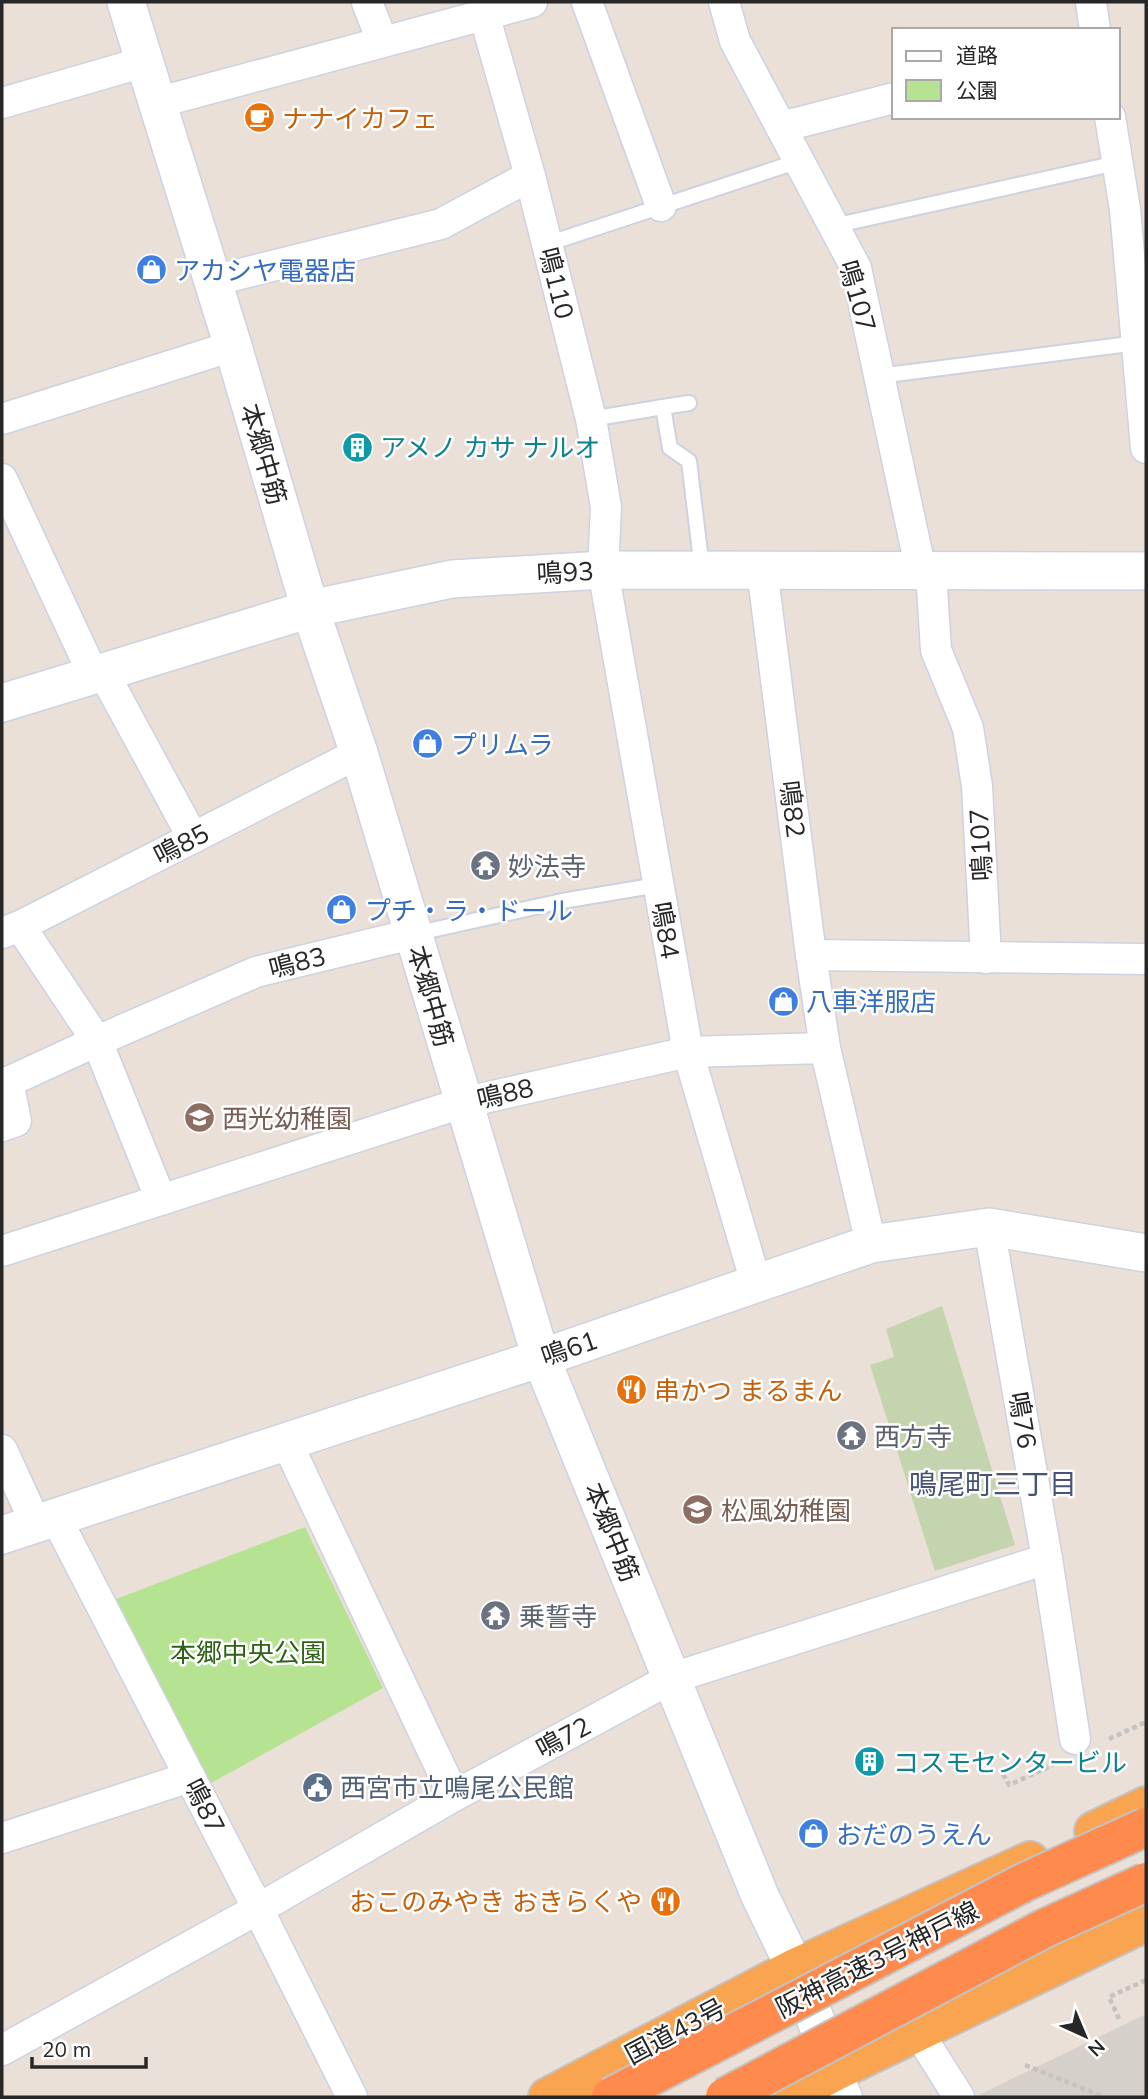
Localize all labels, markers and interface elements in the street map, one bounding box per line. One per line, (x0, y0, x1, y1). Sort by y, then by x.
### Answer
legend (892, 28, 1120, 119)
text: 道路 (956, 42, 998, 68)
text: 公園 (956, 77, 998, 103)
cafe icon: ナナイカフェ (242, 101, 276, 135)
place label: ナナイカフェ (282, 102, 438, 135)
street label: 鳴110 (532, 244, 582, 322)
shop icon: アカシヤ電器店 (134, 253, 168, 287)
place label: アカシヤ電器店 (174, 254, 356, 287)
street label: 鳴107 (832, 256, 884, 336)
street label: 本郷中筋 (234, 399, 294, 509)
building icon: アメノ カサ ナルオ (340, 430, 374, 464)
place label: アメノ カサ ナルオ (380, 431, 600, 464)
street label: 鳴93 (536, 554, 594, 590)
shop icon: プリムラ (411, 727, 445, 761)
place label: プリムラ (451, 728, 554, 761)
street label: 鳴82 (773, 779, 813, 839)
street label: 鳴107 (962, 808, 998, 882)
street label: 鳴85 (148, 816, 214, 872)
temple icon: 妙法寺 (468, 849, 502, 883)
place label: 妙法寺 (508, 850, 586, 883)
shop icon: プチ・ラ・ドール (325, 893, 359, 927)
place label: プチ・ラ・ドール (365, 894, 573, 927)
street label: 鳴84 (645, 899, 687, 961)
street label: 鳴83 (265, 939, 329, 985)
street label: 本郷中筋 (401, 941, 461, 1051)
shop icon: 八車洋服店 (766, 984, 800, 1018)
place label: 八車洋服店 (806, 985, 936, 1018)
street label: 鳴88 (473, 1070, 537, 1116)
school or university icon: 西光幼稚園 (182, 1101, 216, 1135)
place label: 西光幼稚園 (222, 1102, 352, 1135)
street label: 鳴61 (537, 1323, 601, 1373)
restaurant icon: 串かつ まるまん (614, 1373, 648, 1407)
place label: 串かつ まるまん (654, 1374, 843, 1407)
street label: 鳴76 (1002, 1389, 1044, 1451)
temple icon: 西方寺 (834, 1419, 868, 1453)
place label: 西方寺 (874, 1420, 952, 1453)
district label: 鳴尾町三丁目 (909, 1466, 1077, 1501)
street label: 本郷中筋 (577, 1478, 647, 1586)
school or university icon: 松風幼稚園 (681, 1493, 715, 1527)
place label: 松風幼稚園 (721, 1494, 851, 1527)
temple icon: 乗誓寺 (479, 1599, 513, 1633)
place label: 乗誓寺 (519, 1600, 597, 1633)
park label: 本郷中央公園 (170, 1636, 326, 1669)
street label: 鳴72 (530, 1709, 596, 1765)
building icon: コスモセンタービル (853, 1745, 887, 1779)
place label: コスモセンタービル (893, 1746, 1127, 1779)
public building icon: 西宮市立鳴尾公民館 (300, 1770, 334, 1804)
place label: 西宮市立鳴尾公民館 (340, 1771, 574, 1804)
street label: 鳴87 (177, 1773, 233, 1839)
shop icon: おだのうえん (796, 1817, 830, 1851)
place label: おだのうえん (836, 1818, 992, 1851)
restaurant icon: おこのみやき おきらくや (648, 1884, 682, 1918)
place label: おこのみやき おきらくや (349, 1885, 642, 1918)
street label: 阪神高速3号神戸線 (770, 1894, 984, 2024)
street label: 国道43号 (619, 1991, 731, 2071)
north arrow (1050, 2001, 1120, 2071)
scale bar (32, 2025, 145, 2070)
text: N (1083, 2035, 1110, 2062)
text: 20 m (42, 2036, 91, 2062)

